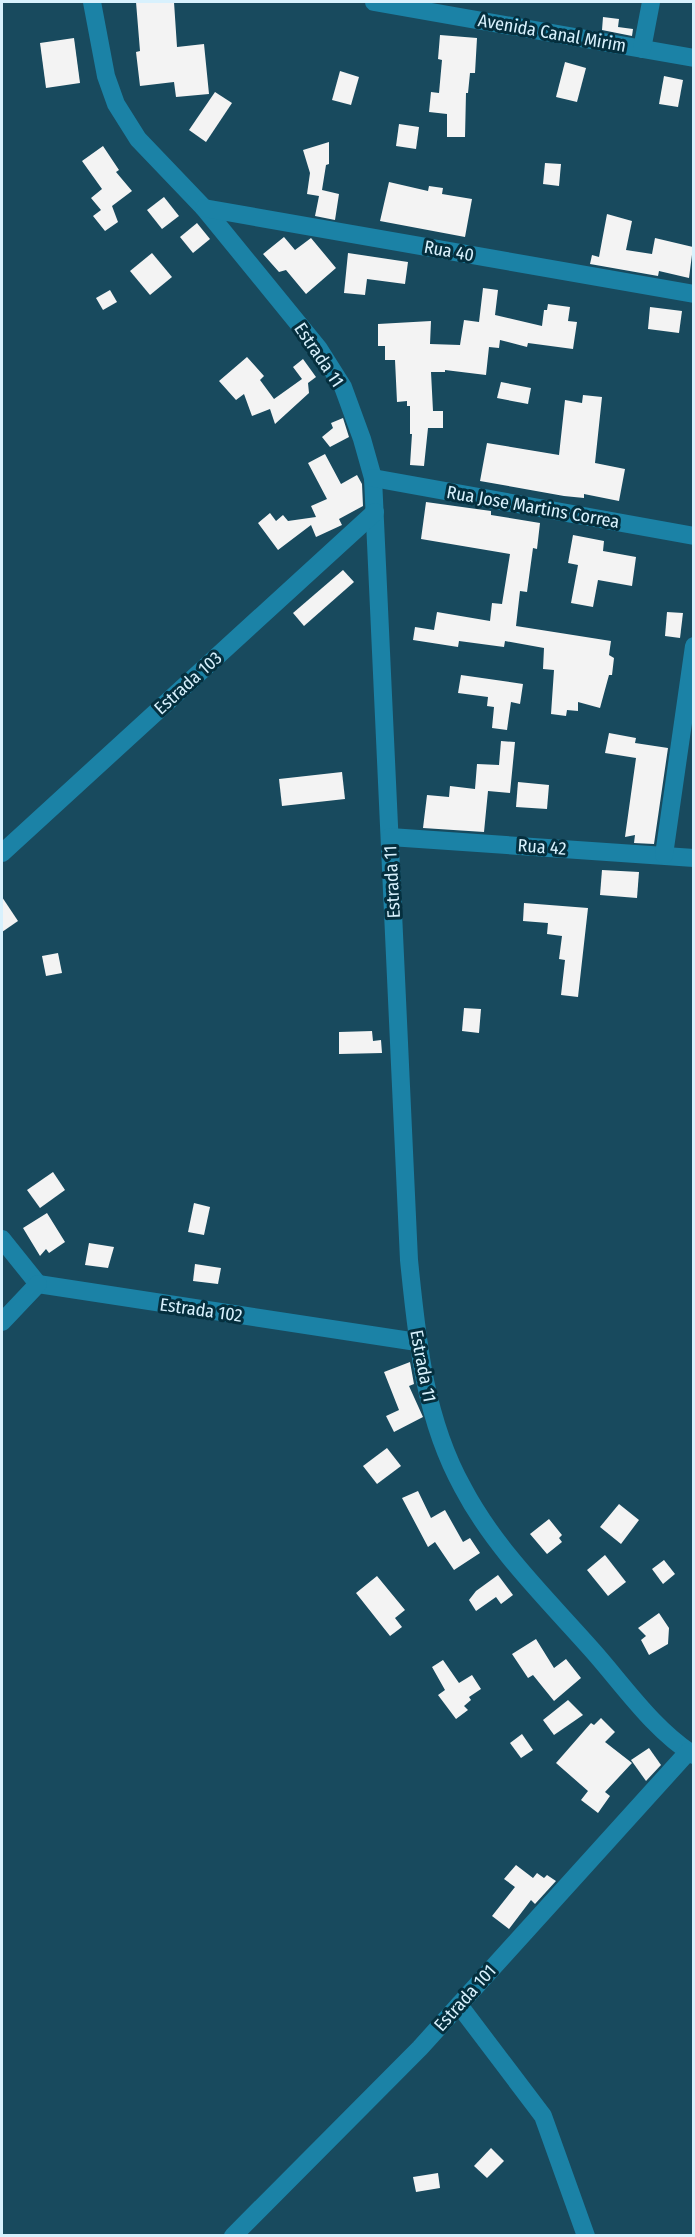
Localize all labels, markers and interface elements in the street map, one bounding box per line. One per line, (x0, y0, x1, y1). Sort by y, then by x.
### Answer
street label: Avenida Canal Mirim (476, 9, 628, 57)
street label: Rua 40 (422, 236, 476, 266)
street label: Estrada 11 (289, 319, 349, 391)
street label: Rua Jose Martins Correa (445, 481, 621, 533)
street label: Estrada 103 (150, 647, 226, 719)
street label: Rua 42 (517, 834, 567, 860)
street label: Estrada 11 (379, 845, 405, 919)
street label: Estrada 102 (158, 1293, 244, 1327)
street label: Estrada 11 (405, 1328, 441, 1404)
street label: Estrada 101 (429, 1960, 501, 2036)

